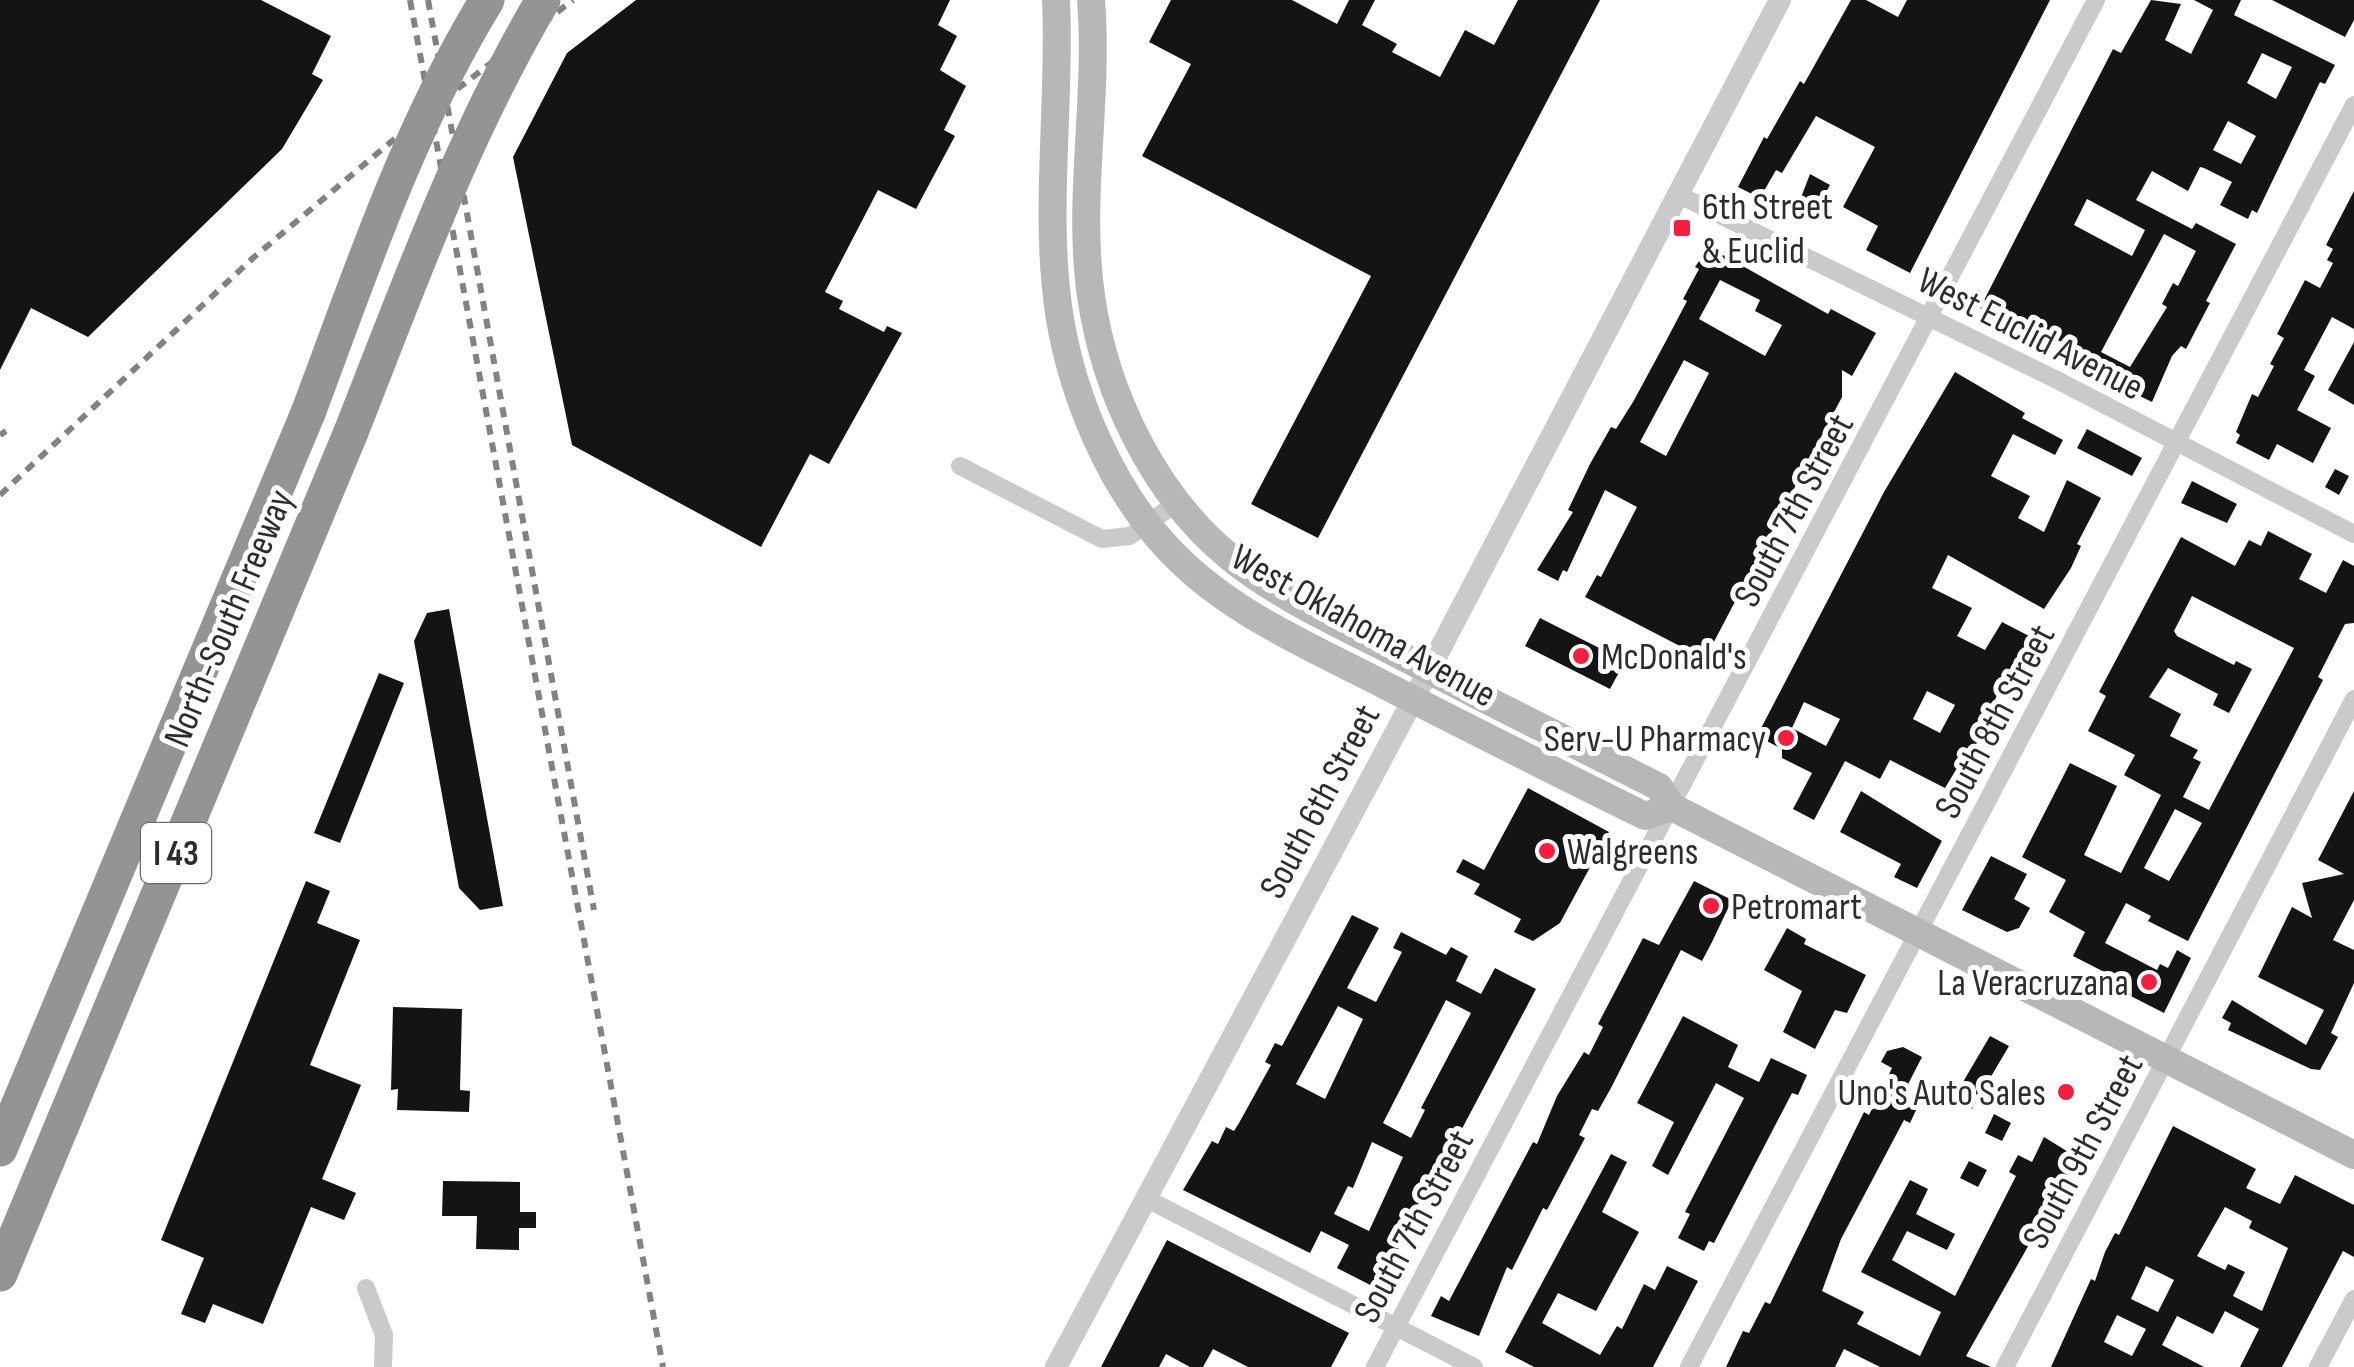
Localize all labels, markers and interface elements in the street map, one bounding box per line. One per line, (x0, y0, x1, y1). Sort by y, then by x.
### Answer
place label: 6th Street & Euclid (1702, 185, 1833, 274)
marker: 6th Street & Euclid (1671, 217, 1693, 239)
street label: West Euclid Avenue (1910, 258, 2151, 410)
street label: South 7th Street (1725, 407, 1864, 615)
street label: North-South Freeway (155, 483, 304, 754)
street label: West Oklahoma Avenue (1223, 535, 1503, 718)
street label: South 8th Street (1926, 617, 2065, 826)
place label: McDonald's (1601, 635, 1747, 680)
marker: McDonald's (1570, 645, 1592, 667)
street label: South 6th Street (1251, 697, 1390, 906)
place label: Serv-U Pharmacy (1544, 717, 1766, 762)
marker: Serv-U Pharmacy (1775, 727, 1797, 749)
road number: I 43 (141, 823, 211, 883)
place label: Walgreens (1567, 830, 1698, 875)
marker: Walgreens (1536, 840, 1558, 862)
place label: Petromart (1731, 885, 1862, 930)
marker: Petromart (1700, 895, 1722, 917)
place label: La Veracruzana (1937, 961, 2129, 1006)
marker: La Veracruzana (2138, 971, 2160, 993)
street label: South 9th Street (2013, 1047, 2153, 1256)
place label: Uno's Auto Sales (1837, 1071, 2046, 1116)
marker: Uno's Auto Sales (2055, 1081, 2077, 1103)
street label: South 7th Street (1345, 1123, 1484, 1331)

